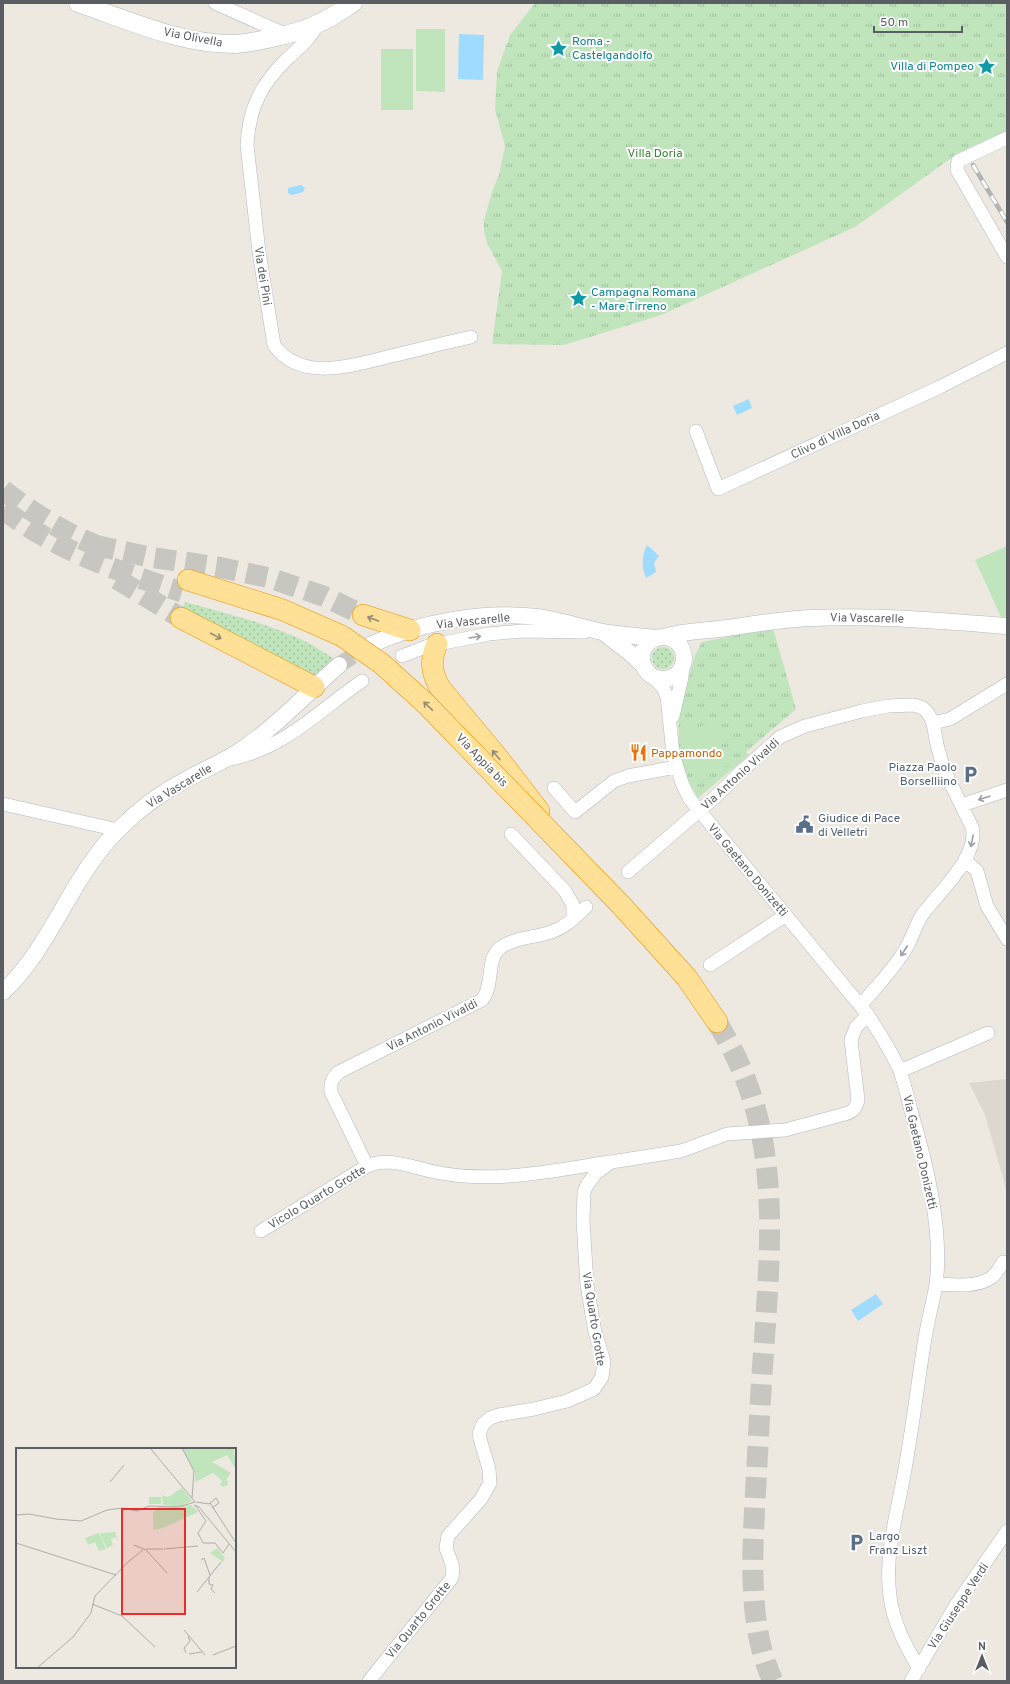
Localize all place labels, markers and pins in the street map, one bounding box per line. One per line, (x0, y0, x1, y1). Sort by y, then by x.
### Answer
place label: Roma - Castelgandolfo (572, 34, 653, 64)
place icon: Roma - Castelgandolfo (549, 38, 569, 58)
place icon: Villa di Pompeo (977, 56, 997, 76)
place label: Villa di Pompeo (890, 59, 974, 75)
place label: Campagna Romana - Mare Tirreno (591, 285, 696, 315)
place icon: Campagna Romana - Mare Tirreno (568, 289, 588, 309)
restaurant icon: Pappamondo (628, 743, 648, 763)
place label: Pappamondo (651, 746, 723, 762)
place label: Piazza Paolo Borselliino (888, 760, 957, 790)
parking icon: Piazza Paolo Borselliino (960, 764, 980, 784)
place label: Giudice di Pace di Velletri (818, 811, 900, 841)
public building icon: Giudice di Pace di Velletri (795, 815, 815, 835)
place label: Largo Franz Liszt (869, 1529, 927, 1559)
parking icon: Largo Franz Liszt (846, 1533, 866, 1553)

